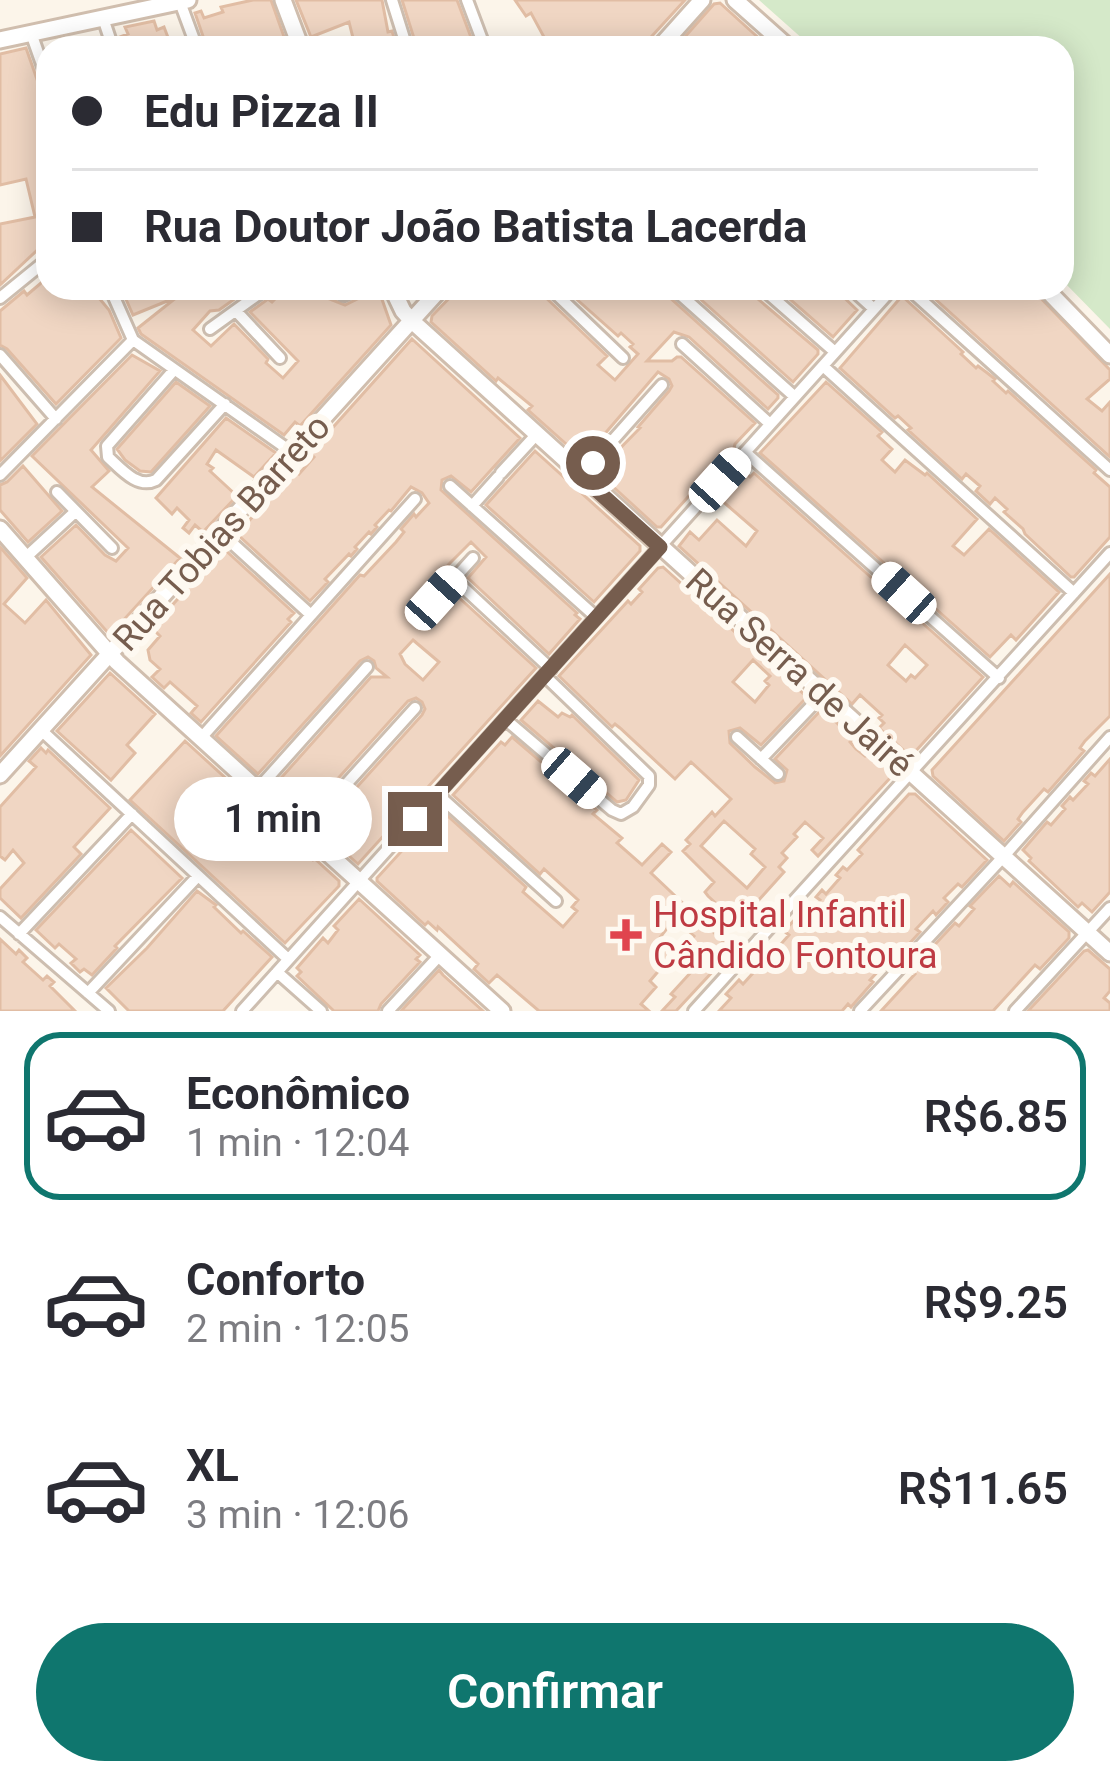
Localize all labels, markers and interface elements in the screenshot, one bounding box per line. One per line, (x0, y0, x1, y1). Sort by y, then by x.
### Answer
text: Edu Pizza II (144, 85, 379, 138)
text: Rua Doutor João Batista Lacerda (144, 200, 807, 253)
street label: Rua Tobias Barreto (105, 406, 339, 659)
route start (566, 436, 620, 490)
car (683, 441, 757, 519)
car (865, 556, 943, 630)
car (399, 559, 473, 637)
street label: Rua Serra de Jairé (677, 560, 921, 786)
car (535, 741, 613, 815)
callout: 1 min (175, 777, 373, 861)
route end (388, 792, 442, 846)
text: 1 min (224, 796, 322, 842)
place label: Hospital Infantil Cândido Fontoura (653, 894, 938, 977)
marker: Hospital Infantil Cândido Fontoura (610, 919, 642, 951)
icon: car (42, 1062, 150, 1170)
text: Econômico (186, 1067, 410, 1120)
text: R$6.85 (924, 1090, 1068, 1143)
text: 1 min · 12:04 (186, 1120, 409, 1166)
icon: car (42, 1248, 150, 1356)
text: Conforto (186, 1253, 365, 1306)
text: R$9.25 (924, 1276, 1068, 1329)
text: 2 min · 12:05 (186, 1306, 409, 1352)
icon: car (42, 1434, 150, 1542)
text: XL (186, 1439, 239, 1492)
text: R$11.65 (898, 1462, 1068, 1515)
text: 3 min · 12:06 (186, 1492, 409, 1538)
button: Confirmar (36, 1623, 1074, 1761)

